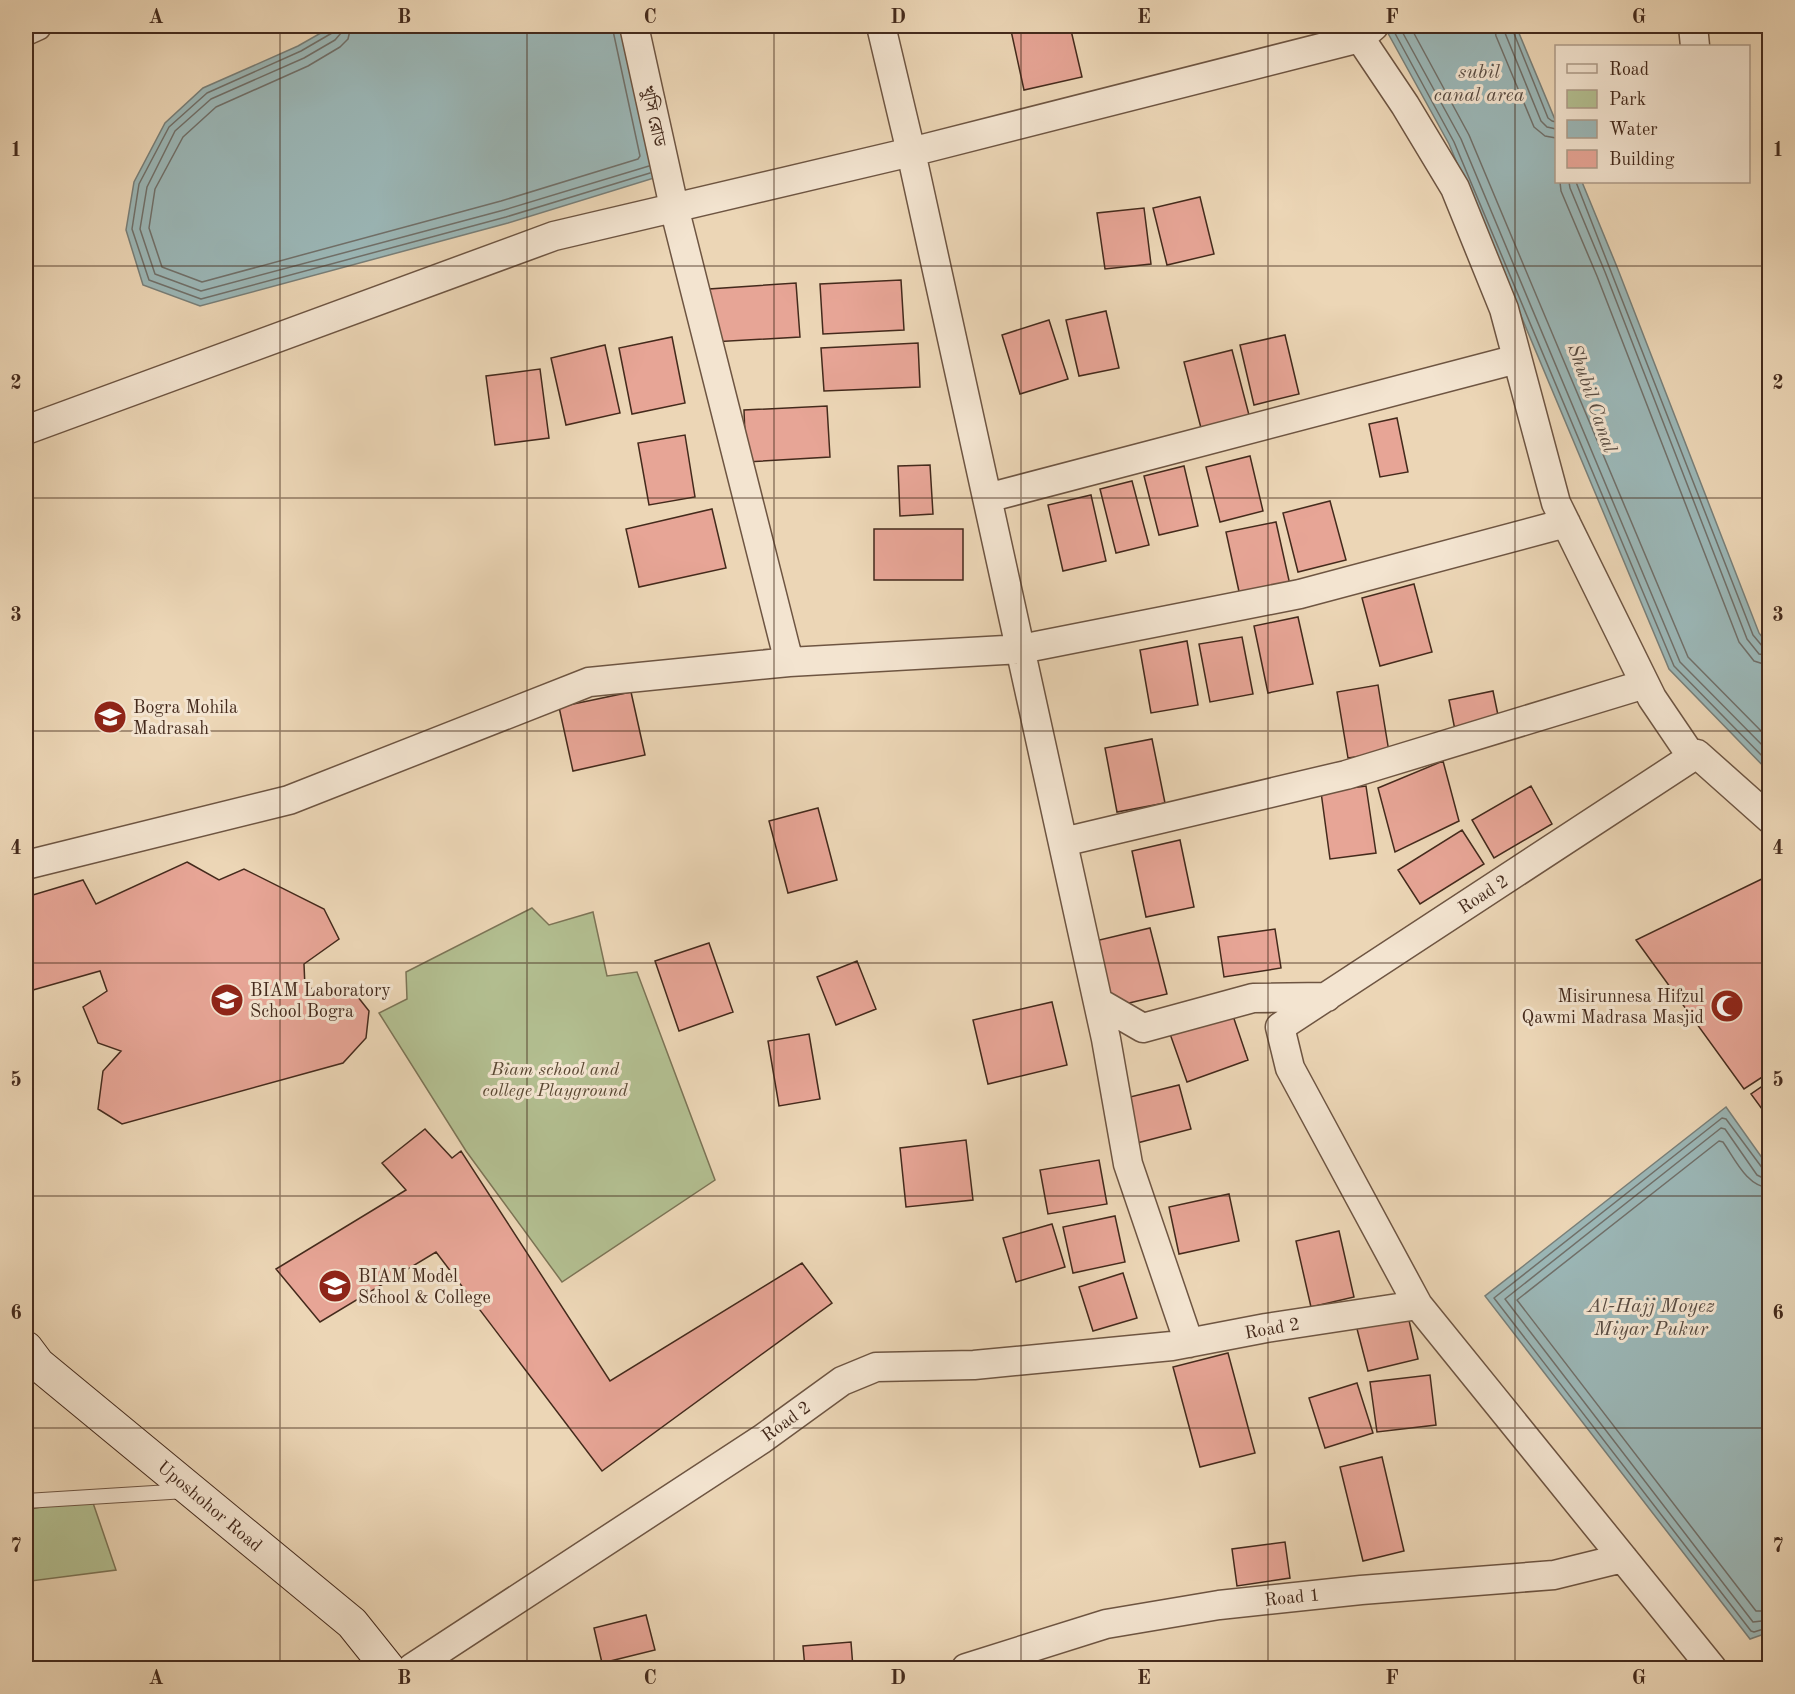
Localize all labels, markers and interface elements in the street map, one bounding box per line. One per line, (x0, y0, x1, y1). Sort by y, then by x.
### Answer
text: A (148, 8, 164, 28)
text: B (397, 8, 411, 28)
text: C (643, 8, 657, 28)
text: D (890, 8, 906, 28)
text: E (1137, 8, 1151, 28)
text: F (1385, 8, 1399, 28)
text: G (1632, 8, 1646, 28)
legend (1555, 45, 1750, 183)
text: Road (1609, 61, 1649, 79)
water label: subil canal area (1434, 63, 1525, 106)
street label: খুসি রোড (636, 84, 670, 149)
text: Park (1609, 91, 1646, 109)
text: Water (1609, 121, 1658, 139)
text: 1 (10, 141, 22, 161)
text: 1 (1772, 141, 1784, 161)
text: Building (1609, 151, 1675, 169)
water label: Shubil Canal (1563, 342, 1619, 456)
text: 2 (10, 374, 22, 394)
text: 2 (1772, 374, 1784, 394)
text: 3 (10, 606, 22, 626)
text: 3 (1772, 606, 1784, 626)
school or university icon: Bogra Mohila Madrasah (92, 699, 128, 735)
place label: Bogra Mohila Madrasah (133, 699, 238, 738)
text: 4 (10, 839, 22, 859)
text: 4 (1772, 839, 1784, 859)
street label: Road 2 (1455, 872, 1512, 918)
school or university icon: BIAM Laboratory School Bogra (209, 982, 245, 1018)
place label: BIAM Laboratory School Bogra (250, 982, 391, 1021)
place label: Misirunnesa Hifzul Qawmi Madrasa Masjid (1522, 988, 1704, 1027)
mosque icon: Misirunnesa Hifzul Qawmi Madrasa Masjid (1709, 988, 1745, 1024)
park label: Biam school and college Playground (482, 1061, 628, 1100)
text: 5 (10, 1070, 22, 1091)
text: 5 (1772, 1070, 1784, 1091)
school or university icon: BIAM Model School & College (317, 1268, 353, 1304)
place label: BIAM Model School & College (358, 1268, 491, 1307)
water label: Al-Hajj Moyez Miyar Pukur (1586, 1297, 1715, 1340)
text: 6 (10, 1304, 22, 1324)
text: 6 (1772, 1304, 1784, 1324)
street label: Road 2 (1243, 1315, 1301, 1343)
street label: Road 2 (759, 1398, 814, 1445)
street label: Uposhohor Road (154, 1458, 265, 1555)
text: 7 (10, 1537, 22, 1557)
text: 7 (1772, 1537, 1784, 1557)
street label: Road 1 (1264, 1586, 1321, 1610)
text: A (148, 1669, 164, 1689)
text: B (397, 1669, 411, 1689)
text: C (643, 1669, 657, 1689)
text: D (890, 1669, 906, 1689)
text: E (1137, 1669, 1151, 1689)
text: F (1385, 1669, 1399, 1689)
text: G (1632, 1669, 1646, 1689)

